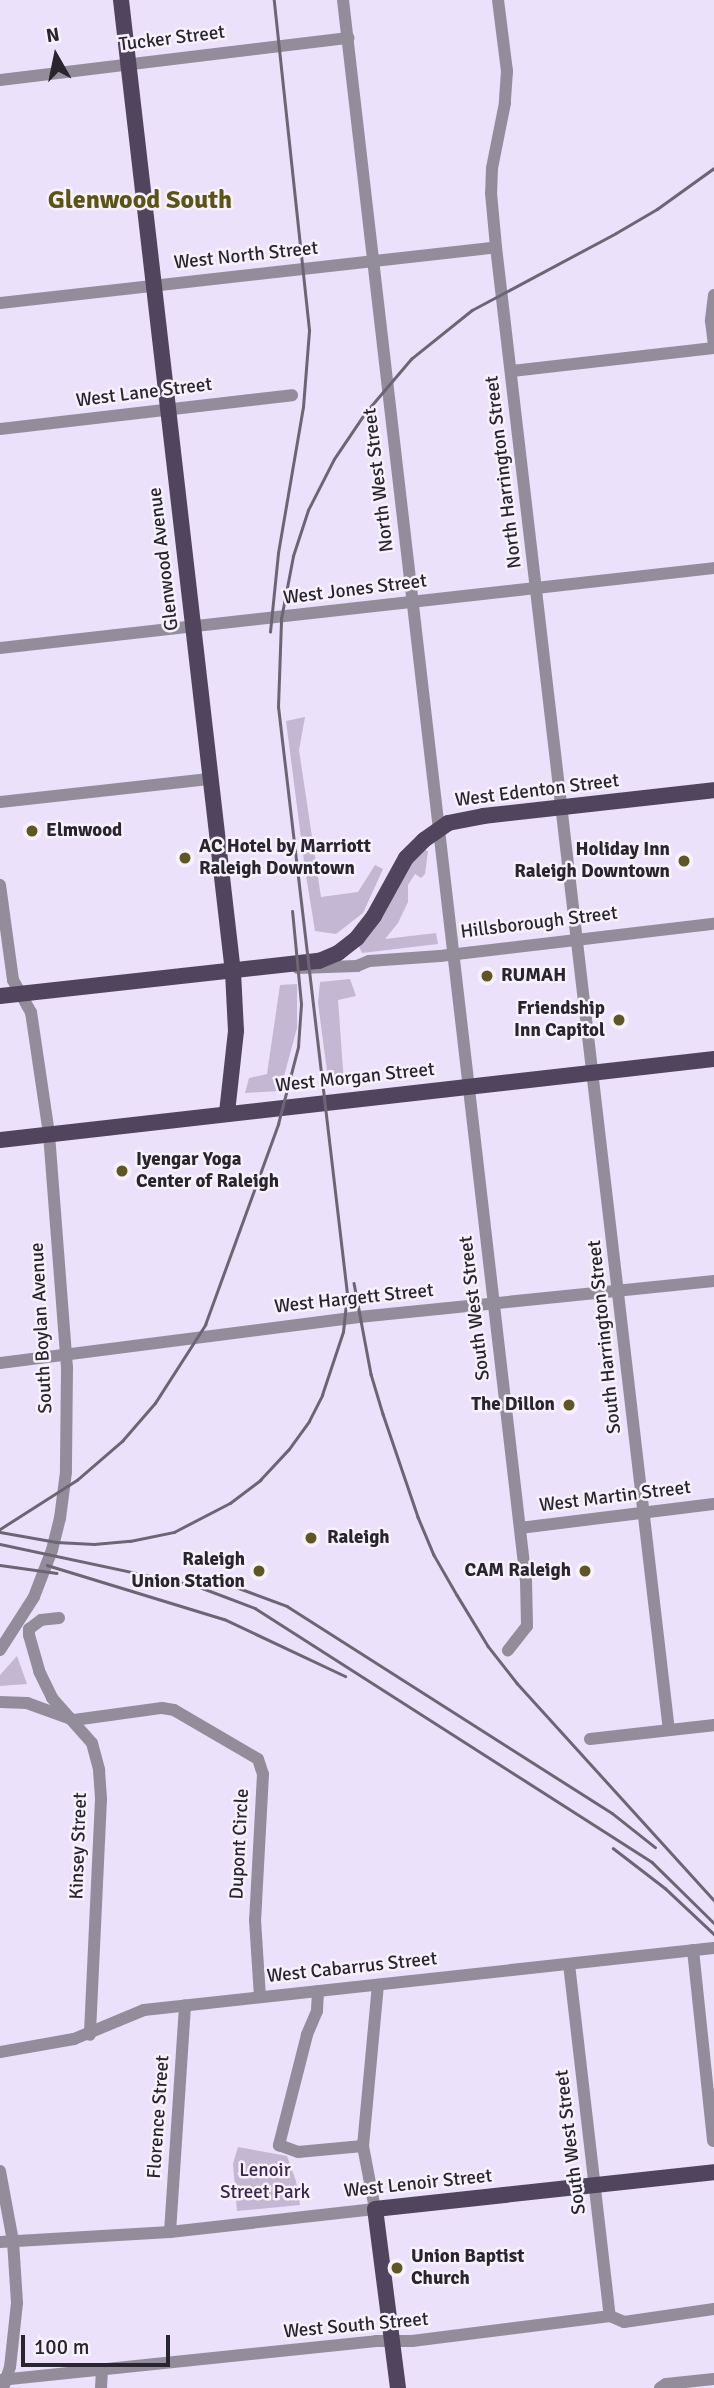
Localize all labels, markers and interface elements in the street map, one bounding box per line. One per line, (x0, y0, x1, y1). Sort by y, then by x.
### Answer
north arrow (21, 21, 91, 91)
street label: Tucker Street (118, 21, 226, 57)
text: N (44, 22, 61, 48)
district label: Glenwood South (48, 185, 232, 217)
street label: West North Street (173, 237, 319, 275)
street label: West Lane Street (75, 373, 213, 413)
street label: North Harrington Street (481, 374, 527, 570)
street label: North West Street (359, 407, 399, 553)
street label: Glenwood Avenue (144, 486, 184, 632)
street label: West Jones Street (282, 570, 428, 610)
street label: West Edenton Street (454, 770, 620, 812)
place label: Elmwood (46, 820, 122, 842)
marker: Elmwood (24, 823, 40, 839)
place label: AC Hotel by Marriott Raleigh Downtown (199, 836, 371, 880)
place label: Holiday Inn Raleigh Downtown (514, 839, 670, 883)
marker: AC Hotel by Marriott Raleigh Downtown (177, 850, 193, 866)
marker: Holiday Inn Raleigh Downtown (676, 853, 692, 869)
street label: Hillsborough Street (459, 902, 619, 944)
place label: RUMAH (501, 965, 566, 987)
marker: RUMAH (479, 968, 495, 984)
place label: Friendship Inn Capitol (514, 998, 605, 1042)
marker: Friendship Inn Capitol (611, 1012, 627, 1028)
street label: West Morgan Street (274, 1058, 436, 1098)
place label: Iyengar Yoga Center of Raleigh (136, 1149, 279, 1193)
marker: Iyengar Yoga Center of Raleigh (114, 1163, 130, 1179)
street label: South West Street (455, 1234, 495, 1382)
street label: South Harrington Street (583, 1239, 627, 1435)
street label: South Boylan Avenue (26, 1242, 58, 1414)
street label: West Hargett Street (273, 1279, 435, 1319)
place label: The Dillon (471, 1394, 555, 1416)
marker: The Dillon (561, 1397, 577, 1413)
street label: West Martin Street (538, 1476, 692, 1518)
place label: Raleigh (327, 1527, 390, 1549)
marker: Raleigh (301, 1528, 321, 1548)
place label: Raleigh Union Station (131, 1549, 245, 1593)
place label: CAM Raleigh (465, 1560, 571, 1582)
marker: Raleigh Union Station (251, 1563, 267, 1579)
marker: CAM Raleigh (577, 1563, 593, 1579)
street label: Dupont Circle (226, 1788, 254, 1900)
street label: Kinsey Street (66, 1792, 92, 1900)
street label: West Cabarrus Street (266, 1948, 438, 1988)
street label: Florence Street (143, 2054, 175, 2180)
street label: South West Street (551, 2068, 591, 2216)
park label: Lenoir Street Park (220, 2160, 310, 2204)
street label: West Lenoir Street (343, 2165, 493, 2203)
place label: Union Baptist Church (411, 2246, 524, 2290)
marker: Union Baptist Church (389, 2260, 405, 2276)
street label: West South Street (283, 2308, 429, 2344)
scale bar (24, 2322, 173, 2366)
text: 100 m (34, 2334, 89, 2360)

